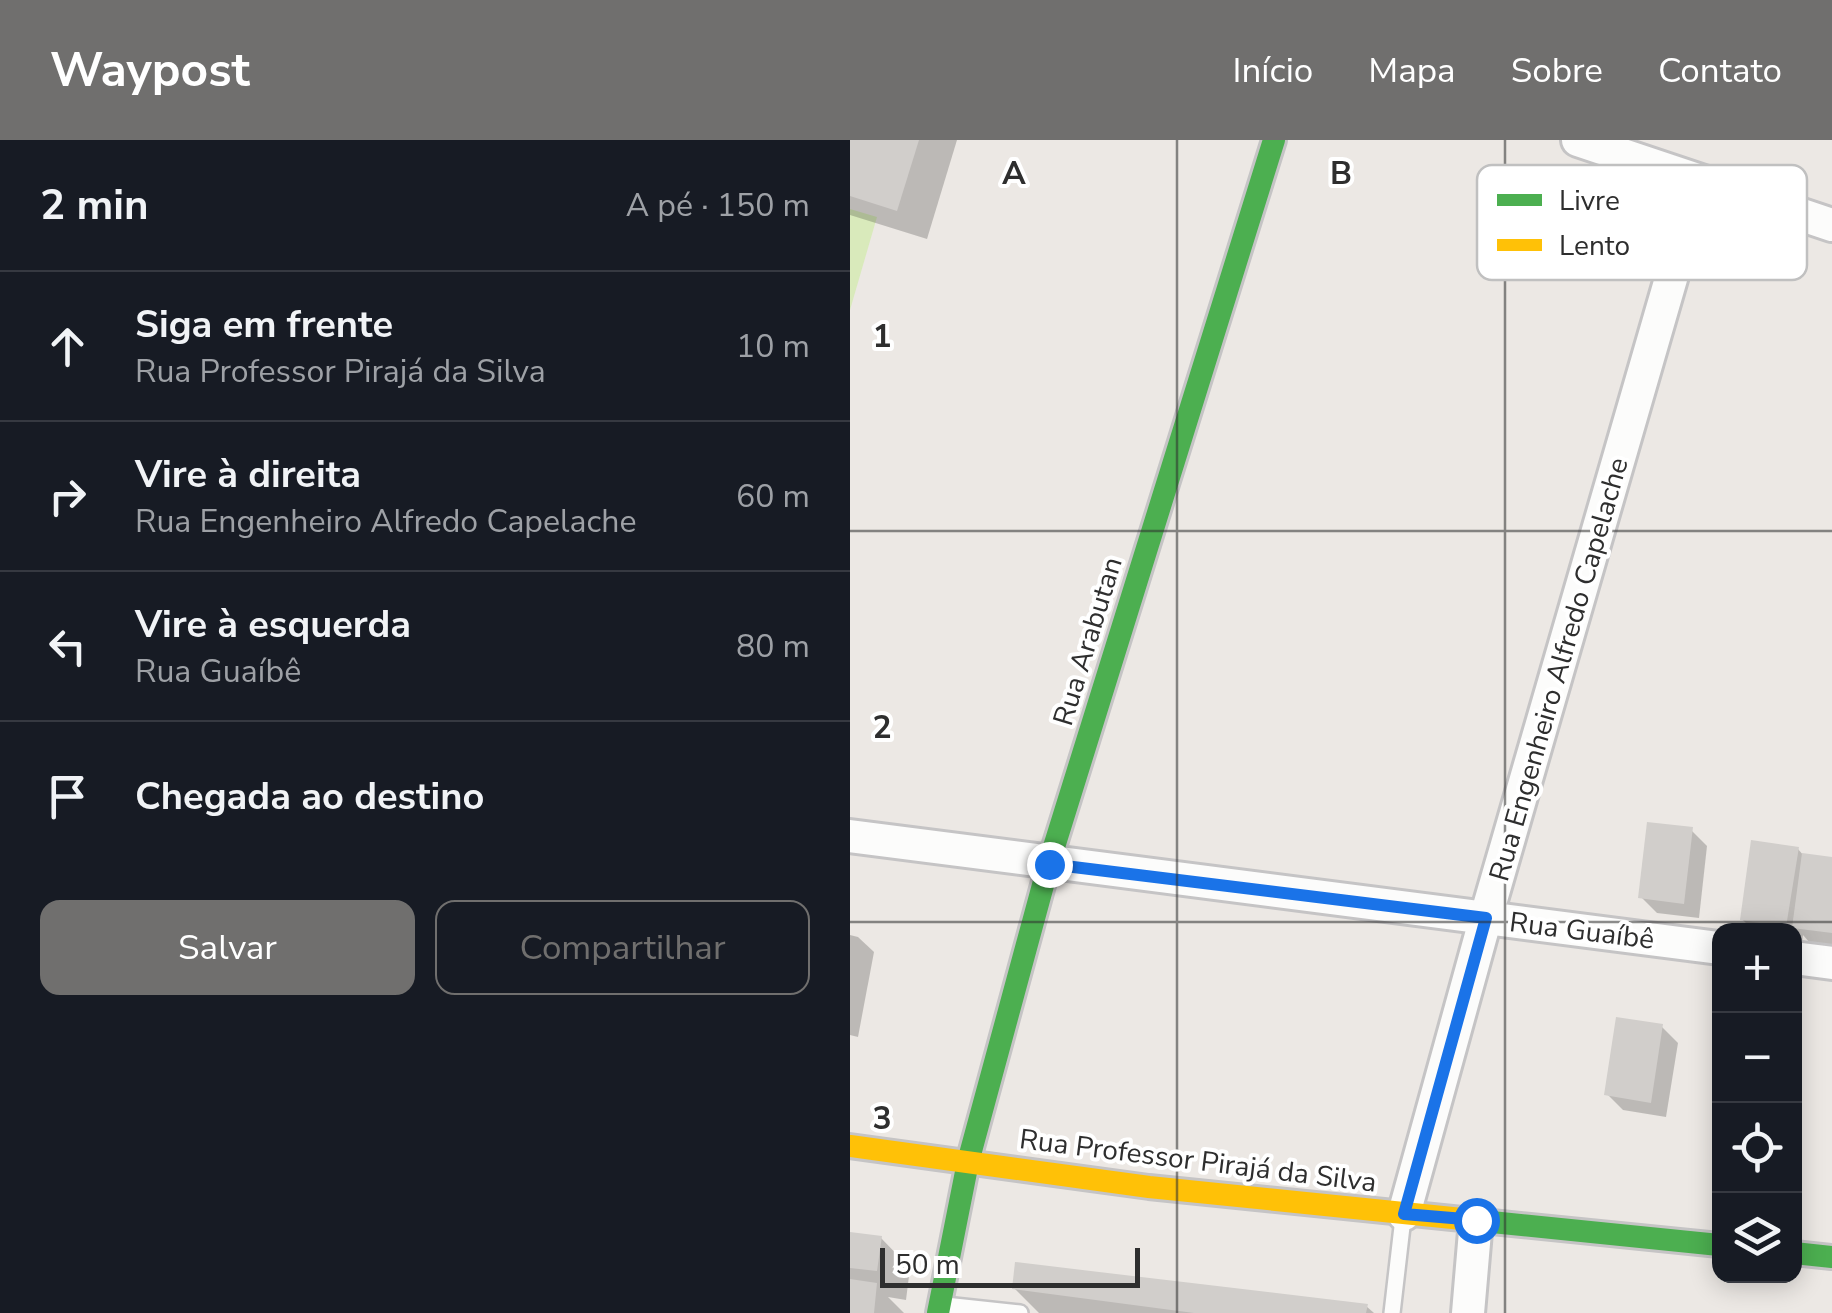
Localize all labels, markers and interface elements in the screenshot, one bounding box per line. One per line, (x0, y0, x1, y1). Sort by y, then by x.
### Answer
text: Waypost (50, 37, 250, 103)
text: Início (1232, 47, 1313, 94)
text: Mapa (1368, 47, 1456, 94)
text: Sobre (1511, 47, 1603, 94)
text: Contato (1658, 47, 1782, 94)
text: A (1002, 152, 1026, 195)
text: B (1330, 152, 1352, 195)
legend (1477, 165, 1807, 280)
text: 2 min (40, 177, 149, 234)
text: Livre (1559, 182, 1620, 220)
text: A pé · 150 m (626, 184, 810, 227)
text: Lento (1559, 227, 1630, 265)
text: Siga em frente (135, 299, 393, 350)
text: 1 (872, 315, 892, 358)
icon: ahead (40, 319, 95, 374)
text: 10 m (736, 325, 810, 368)
text: Rua Professor Pirajá da Silva (135, 350, 546, 393)
text: Vire à direita (135, 449, 361, 500)
street label: Rua Engenheiro Alfredo Capelache (1480, 453, 1638, 885)
icon: right (40, 469, 95, 524)
text: 60 m (736, 475, 810, 518)
text: Rua Engenheiro Alfredo Capelache (135, 500, 637, 543)
street label: Rua Arabutan (1044, 552, 1132, 730)
text: Vire à esquerda (135, 599, 411, 650)
icon: left (40, 619, 95, 674)
text: 80 m (736, 625, 810, 668)
text: Rua Guaíbê (135, 650, 301, 693)
text: 2 (872, 706, 892, 749)
icon: arrive (40, 769, 95, 824)
text: Chegada ao destino (135, 771, 484, 822)
route end (1027, 842, 1073, 888)
button: Salvar (40, 900, 415, 995)
button: Compartilhar (435, 900, 810, 995)
street label: Rua Guaíbê (1507, 903, 1656, 959)
map controls (1712, 923, 1802, 1283)
button: + (1712, 923, 1802, 1013)
button: − (1712, 1013, 1802, 1103)
text: 3 (872, 1097, 892, 1140)
button: locate (1712, 1103, 1802, 1193)
street label: Rua Professor Pirajá da Silva (1017, 1120, 1379, 1202)
button: layers (1712, 1193, 1802, 1283)
route start (1454, 1198, 1500, 1244)
scale bar (880, 1243, 1140, 1288)
text: 50 m (895, 1246, 960, 1284)

